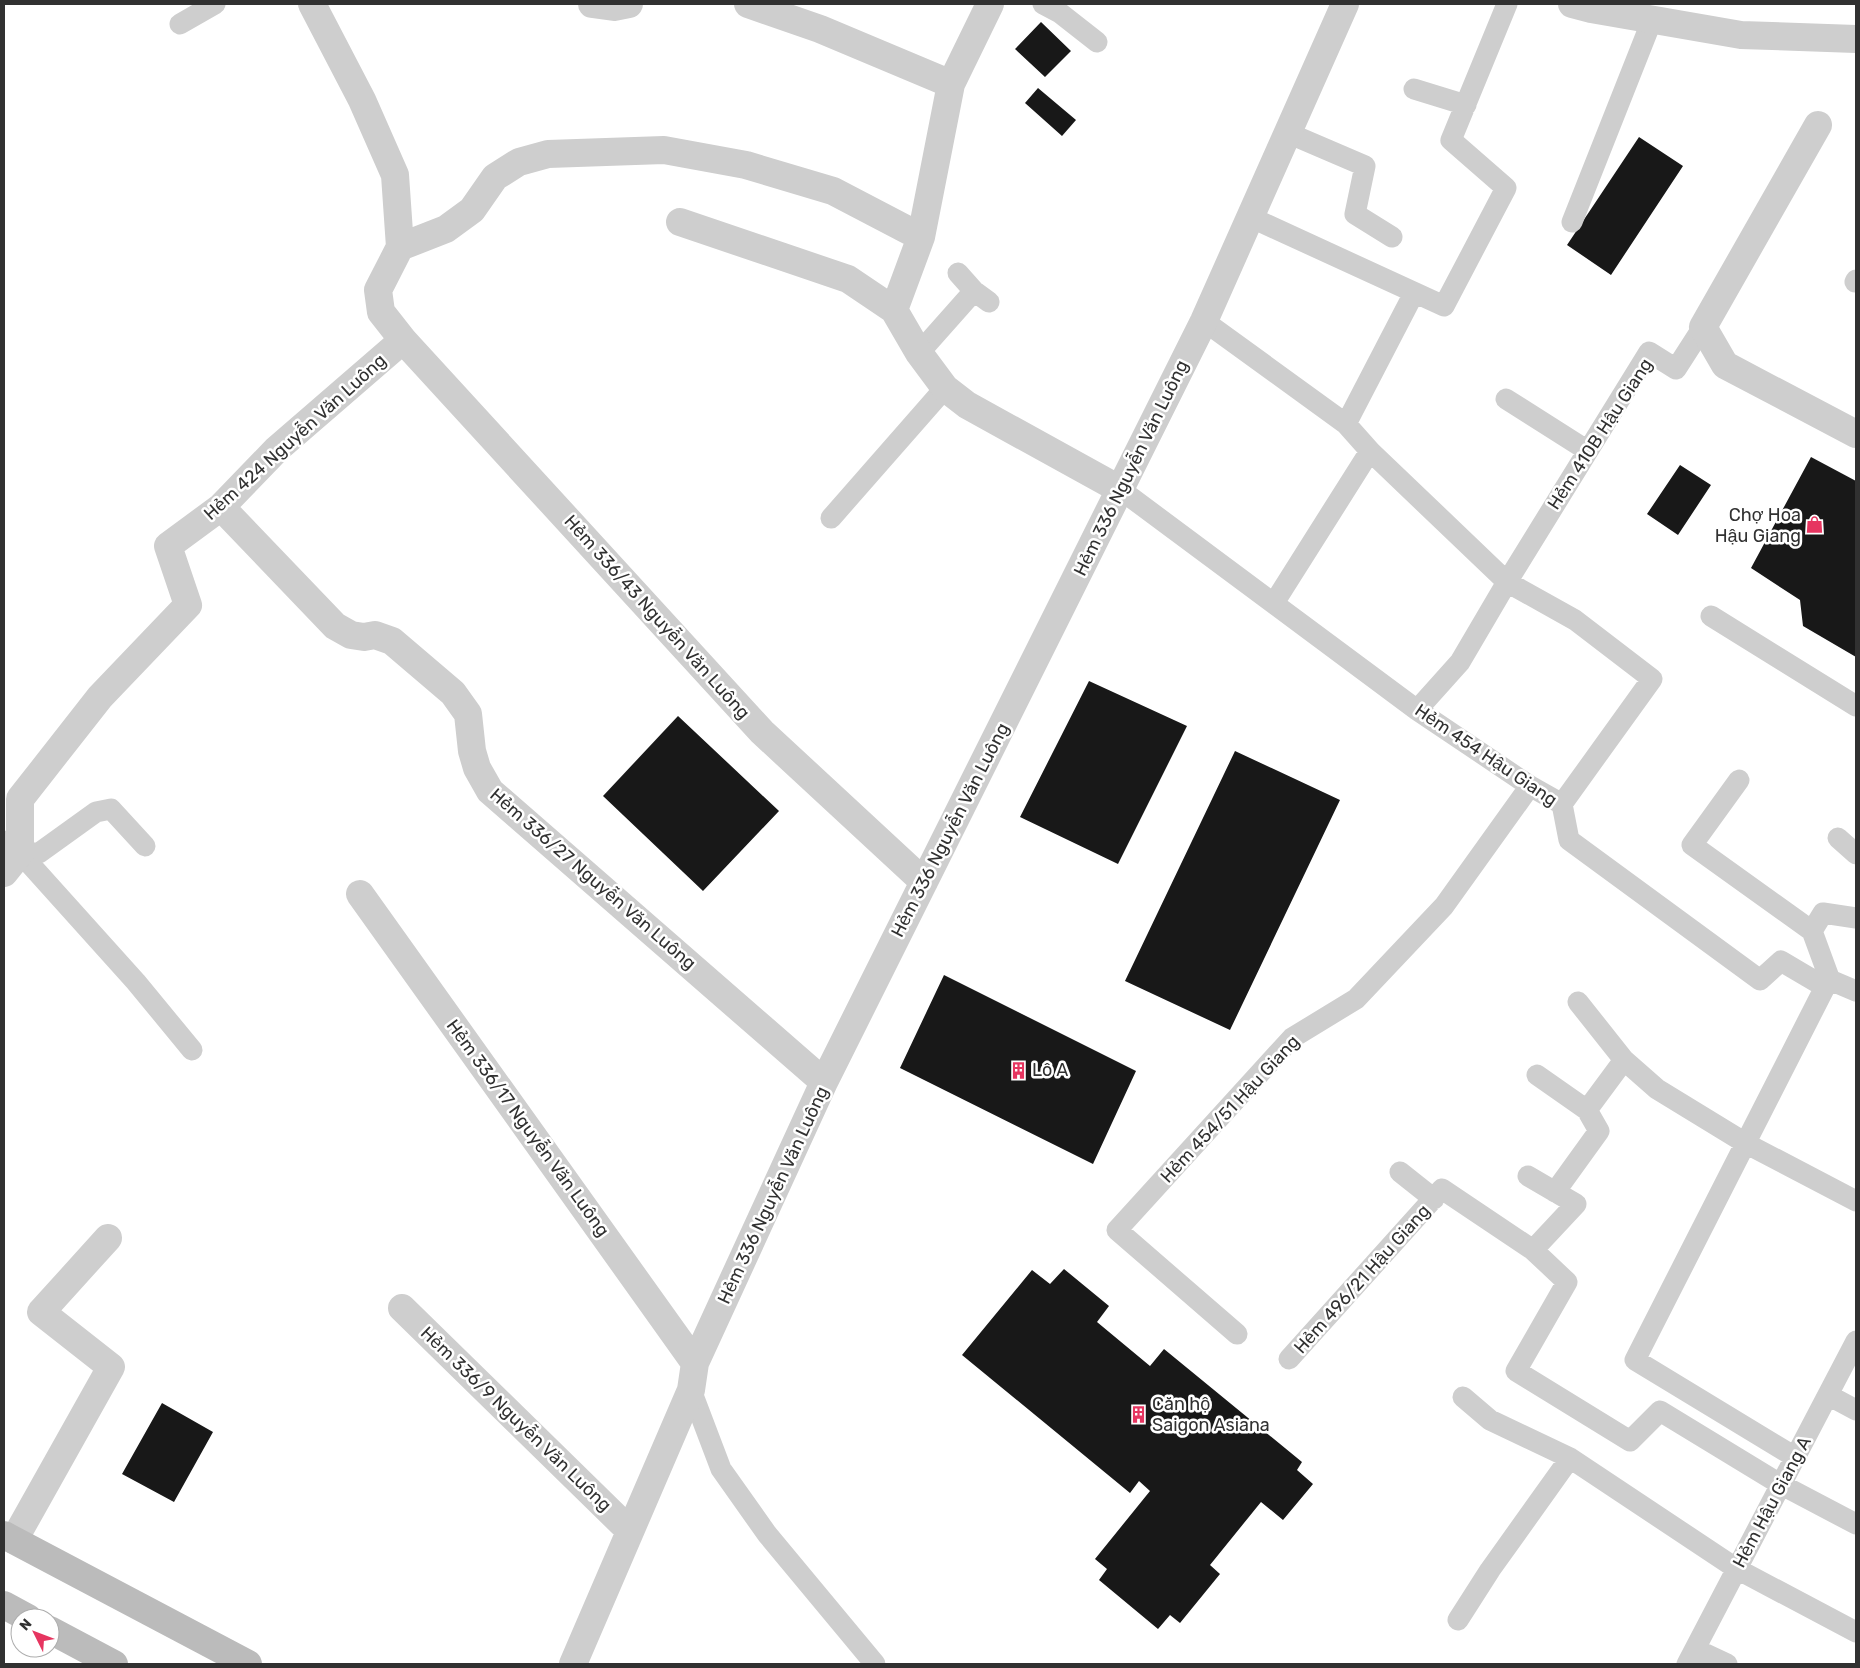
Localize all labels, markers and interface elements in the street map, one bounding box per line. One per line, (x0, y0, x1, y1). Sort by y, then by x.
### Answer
street label: Hẻm 424 Nguyễn Văn Luông (199, 349, 391, 525)
street label: Hẻm 410B Hậu Giang (1543, 354, 1657, 514)
street label: Hẻm 336 Nguyễn Văn Luông (1068, 356, 1193, 580)
place label: Chợ Hoa Hậu Giang (1715, 504, 1801, 547)
street label: Hẻm 336/43 Nguyễn Văn Luông (559, 510, 755, 724)
shop icon: Chợ Hoa Hậu Giang (1805, 515, 1825, 535)
street label: Hẻm 454 Hậu Giang (1411, 699, 1561, 811)
street label: Hẻm 336 Nguyễn Văn Luông (886, 719, 1014, 941)
street label: Hẻm 336/27 Nguyễn Văn Luông (486, 783, 701, 974)
street label: Hẻm 336/17 Nguyễn Văn Luông (442, 1015, 615, 1241)
street label: Hẻm 454/51 Hậu Giang (1156, 1031, 1304, 1187)
place label: Lô A (1032, 1059, 1068, 1081)
building icon: Lô A (1008, 1060, 1028, 1080)
street label: Hẻm 336 Nguyễn Văn Luông (712, 1082, 833, 1307)
street label: Hẻm 496/21 Hậu Giang (1289, 1200, 1435, 1358)
street label: Hẻm 336/9 Nguyễn Văn Luông (416, 1321, 617, 1516)
place label: Căn hộ Saigon Asiana (1152, 1393, 1270, 1436)
building icon: Căn hộ Saigon Asiana (1128, 1404, 1148, 1424)
street label: Hẻm Hậu Giang A (1728, 1433, 1816, 1571)
north arrow (10, 1608, 60, 1658)
text: N (16, 1615, 35, 1634)

